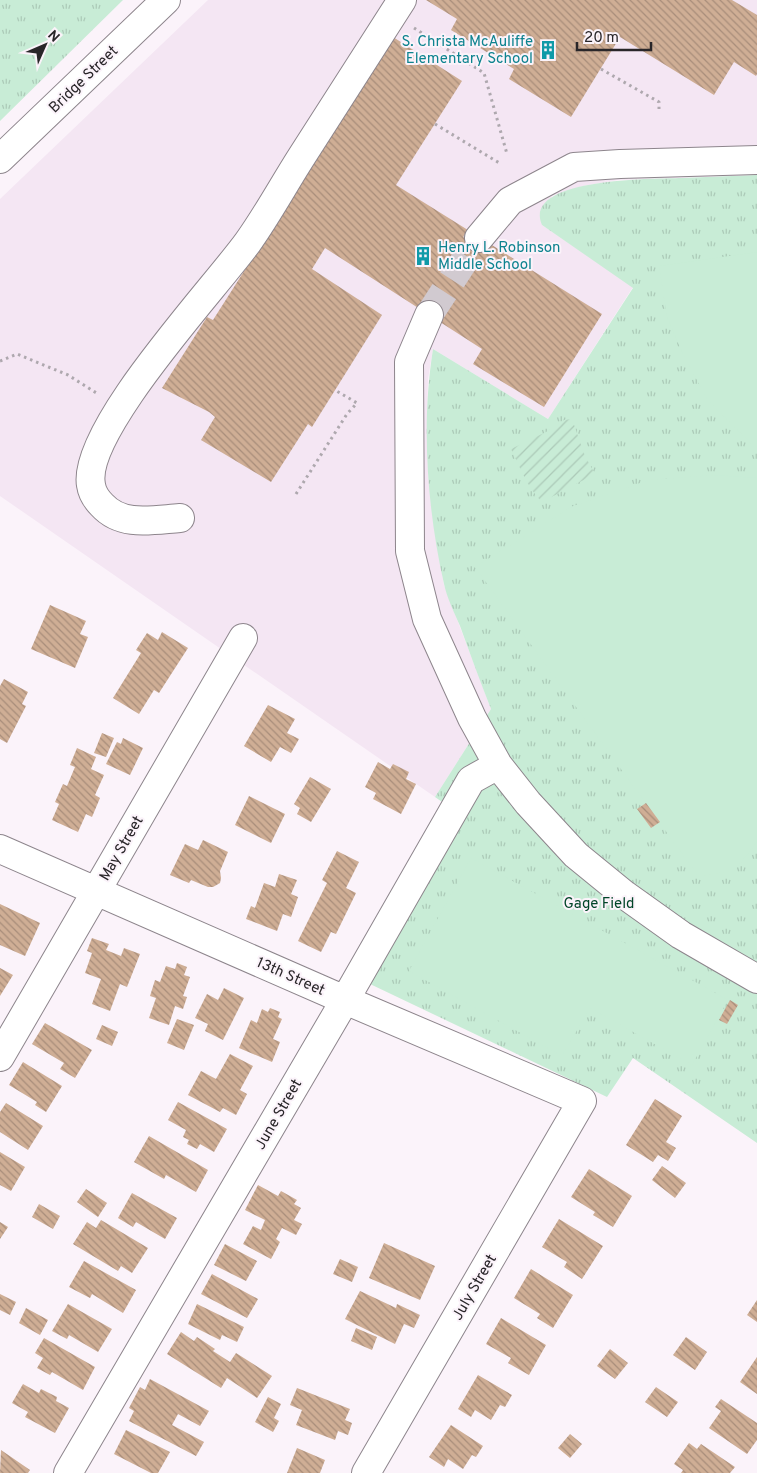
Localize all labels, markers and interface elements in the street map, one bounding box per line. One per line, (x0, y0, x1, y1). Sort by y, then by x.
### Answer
north arrow (20, 20, 70, 70)
scale bar (577, 20, 651, 52)
text: N (44, 27, 63, 46)
text: 20 m (584, 29, 619, 48)
place label: S. Christa McAuliffe Elementary School (402, 33, 533, 69)
building icon: S. Christa McAuliffe Elementary School (537, 39, 559, 61)
street label: Bridge Street (45, 42, 123, 118)
place label: Henry L. Robinson Middle School (438, 239, 561, 275)
building icon: Henry L. Robinson Middle School (412, 245, 434, 267)
street label: May Street (96, 813, 149, 885)
park label: Gage Field (563, 895, 635, 914)
street label: 13th Street (253, 954, 328, 1001)
street label: June Street (251, 1076, 307, 1153)
street label: July Street (449, 1251, 502, 1324)

